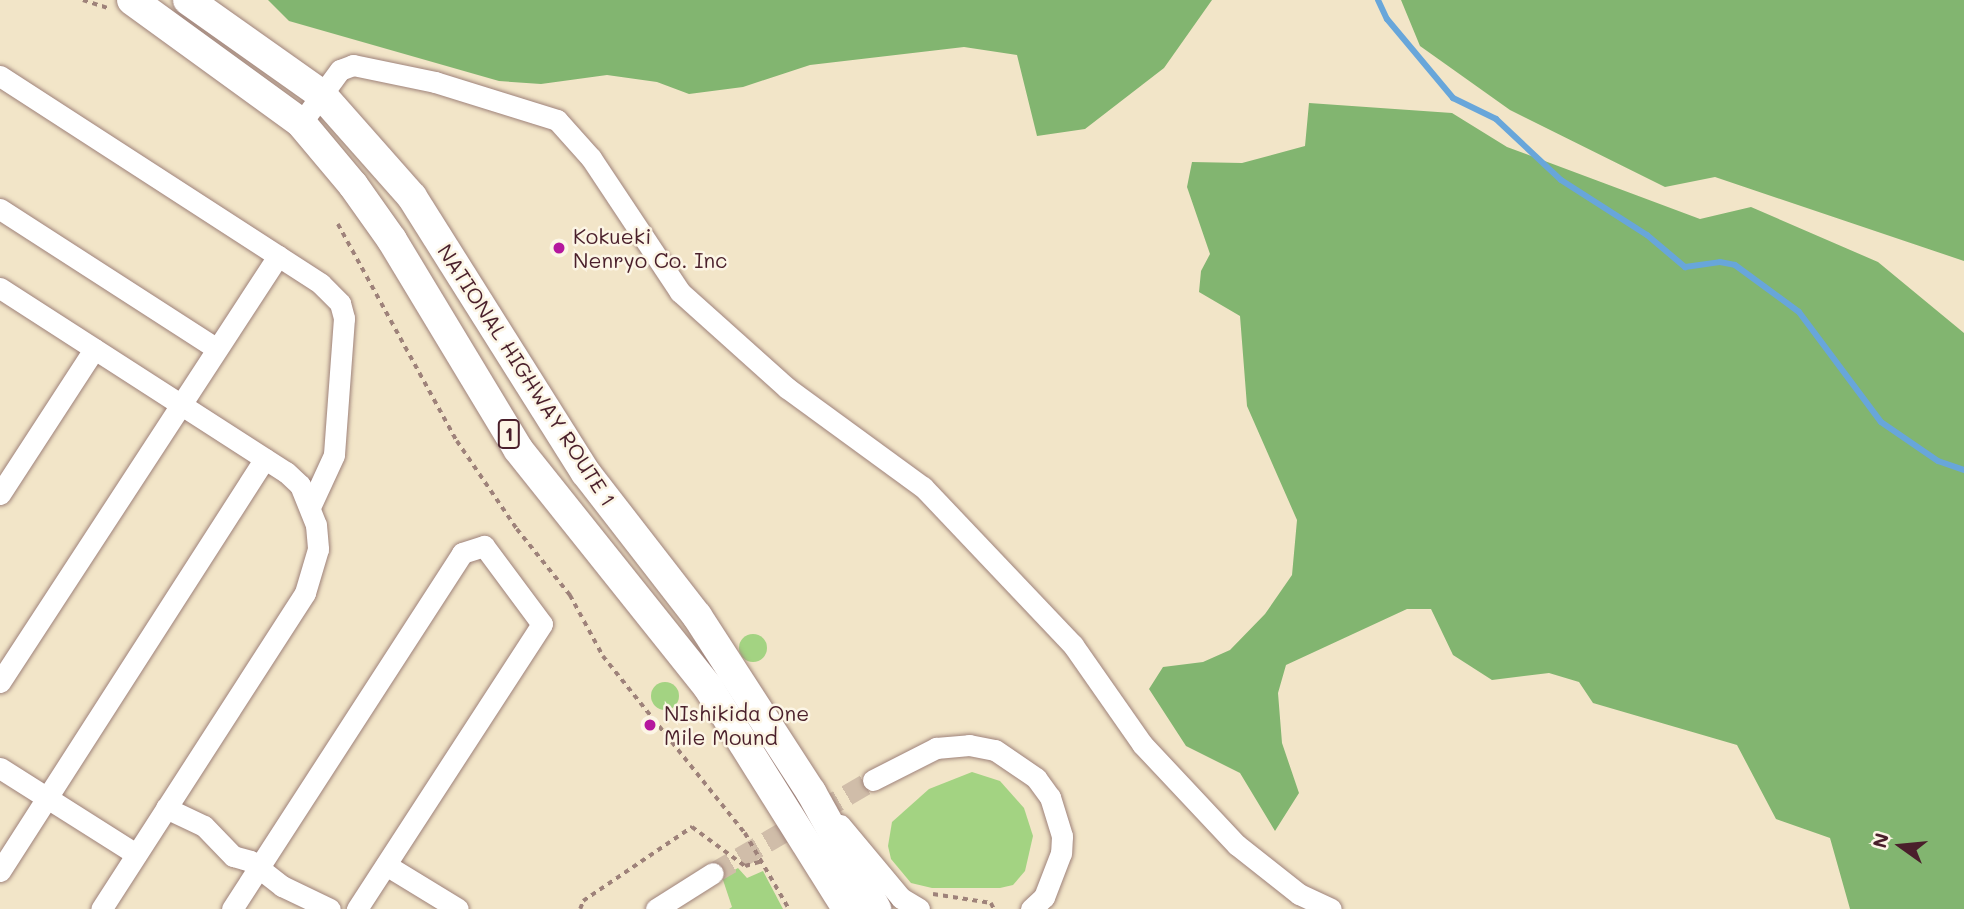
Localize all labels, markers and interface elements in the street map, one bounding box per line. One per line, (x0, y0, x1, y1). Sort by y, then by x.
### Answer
place label: Kokueki Nenryo Co. Inc (573, 223, 727, 273)
street label: NATIONAL HIGHWAY ROUTE 1 (433, 239, 621, 511)
marker: Kokueki Nenryo Co. Inc (551, 240, 567, 256)
road number: 1 (497, 418, 521, 449)
place label: NIshikida One Mile Mound (664, 700, 809, 750)
marker: NIshikida One Mile Mound (642, 717, 658, 733)
north arrow (1866, 811, 1936, 881)
text: N (1866, 830, 1894, 851)

